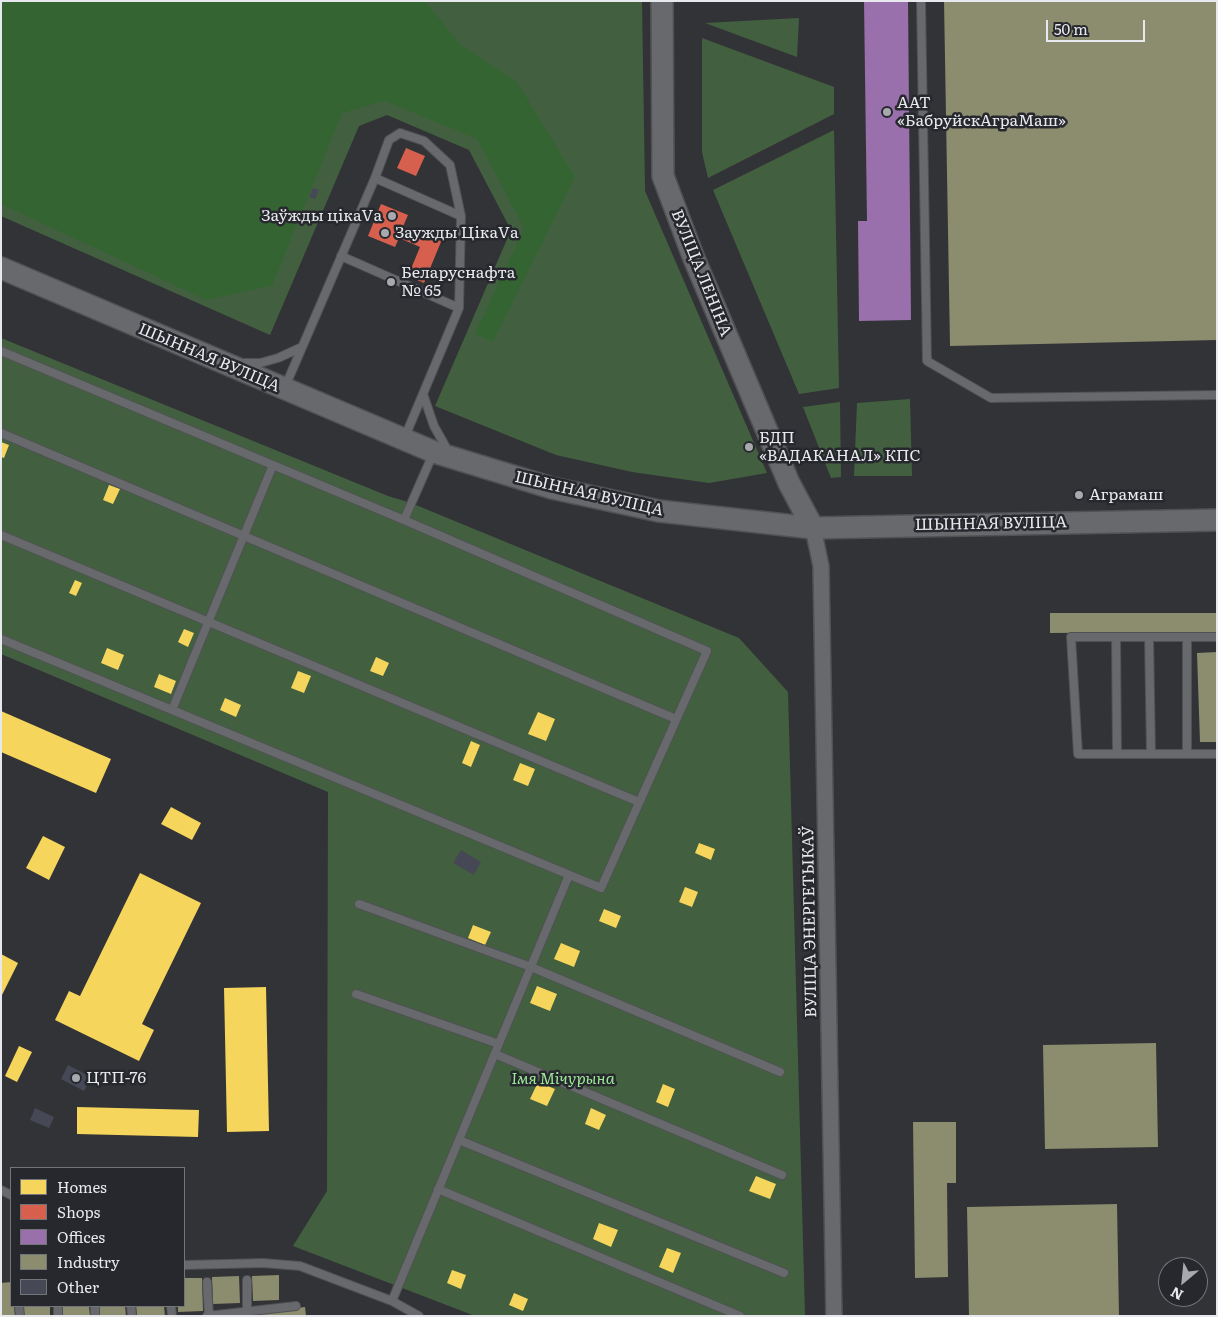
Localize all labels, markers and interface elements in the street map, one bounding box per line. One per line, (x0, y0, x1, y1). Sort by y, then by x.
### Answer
scale bar (1048, 10, 1147, 42)
text: 50 m (1054, 17, 1088, 40)
place label: ААТ «БабруйскАграМаш» (897, 93, 1066, 131)
marker: ААТ «БабруйскАграМаш» (881, 106, 893, 118)
place label: Заўжды цікаVа (261, 206, 382, 226)
street label: ВУЛІЦА ЛЕНІНА (667, 207, 735, 339)
marker: Заўжды цікаVа (386, 210, 398, 222)
place label: Заужды ЦікаVа (395, 223, 519, 243)
marker: Заужды ЦікаVа (379, 227, 391, 239)
place label: Беларуснафта № 65 (401, 263, 515, 301)
marker: Беларуснафта № 65 (385, 276, 397, 288)
street label: ШЫННАЯ ВУЛІЦА (135, 319, 283, 397)
place label: БДП «ВАДАКАНАЛ» КПС (759, 428, 921, 466)
marker: БДП «ВАДАКАНАЛ» КПС (743, 441, 755, 453)
street label: ШЫННАЯ ВУЛІЦА (513, 468, 665, 520)
place label: Аграмаш (1089, 485, 1163, 505)
marker: Аграмаш (1073, 489, 1085, 501)
street label: ШЫННАЯ ВУЛІЦА (915, 513, 1067, 535)
street label: ВУЛІЦА ЭНЕРГЕТЫКАЎ (799, 826, 821, 1018)
place label: ЦТП-76 (86, 1068, 146, 1088)
park label: Імя Мічурына (511, 1069, 615, 1089)
marker: ЦТП-76 (70, 1072, 82, 1084)
legend (10, 1167, 185, 1307)
text: Homes (57, 1175, 107, 1198)
text: Shops (57, 1200, 100, 1223)
text: Offices (57, 1225, 105, 1248)
text: Industry (57, 1250, 120, 1273)
north arrow (1158, 1257, 1208, 1307)
text: Other (57, 1275, 99, 1298)
text: N (1167, 1283, 1186, 1306)

